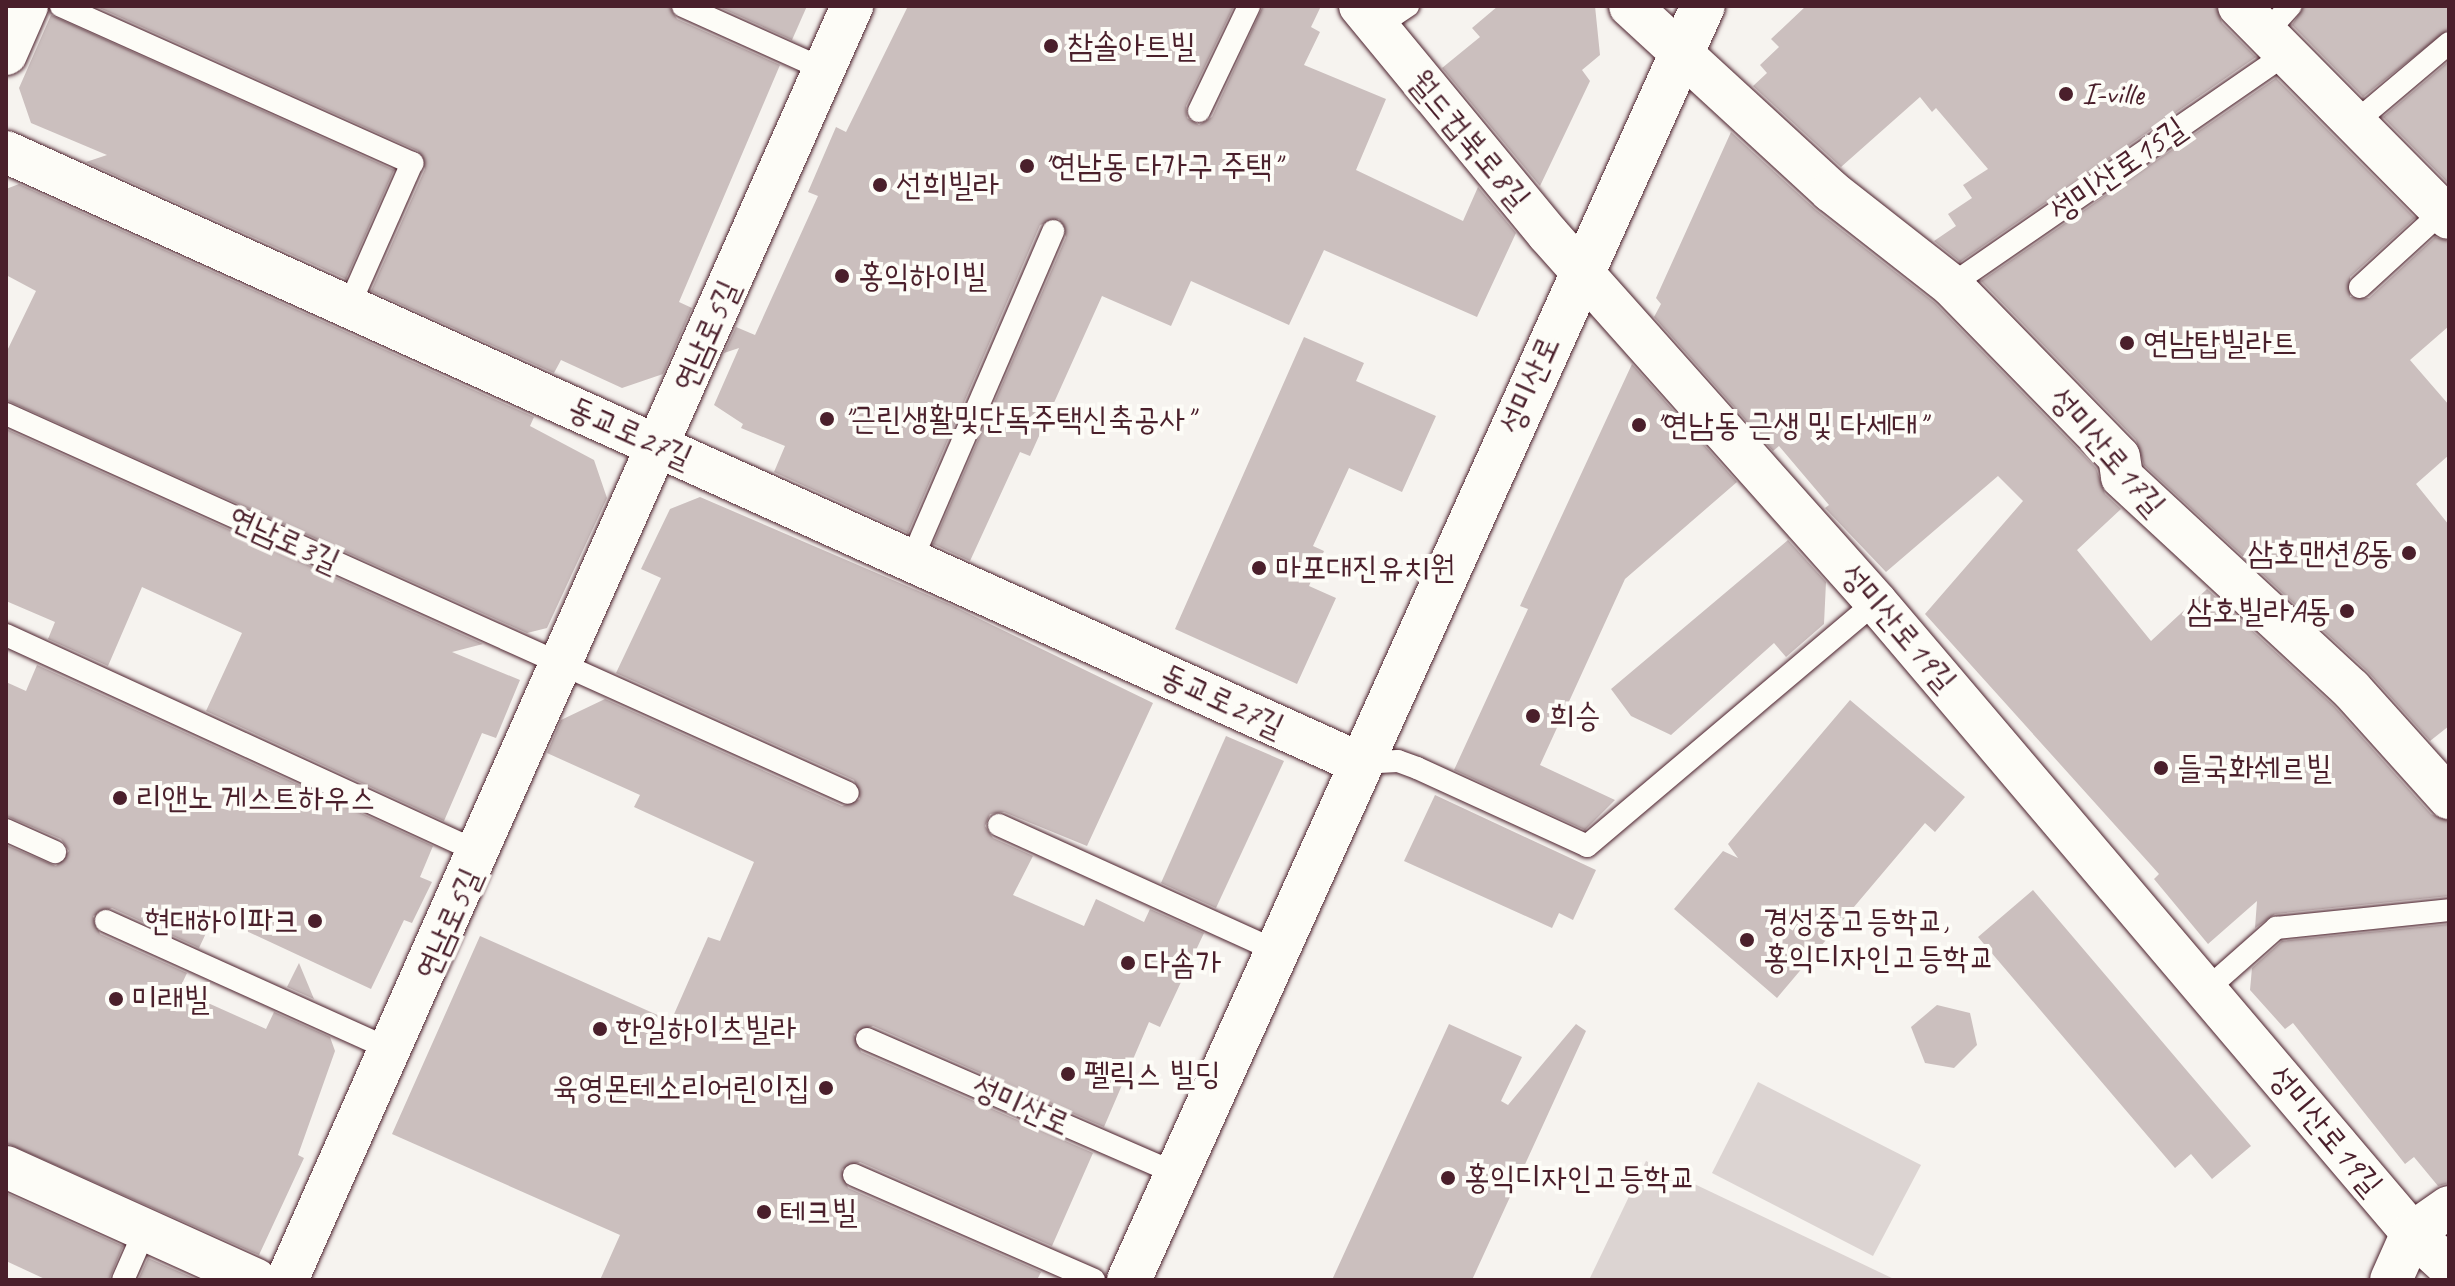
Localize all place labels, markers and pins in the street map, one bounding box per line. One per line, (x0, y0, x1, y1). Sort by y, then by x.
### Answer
place label: 참솔아트빌 (1067, 27, 1196, 65)
marker: 참솔아트빌 (1042, 37, 1060, 55)
place label: I-ville (2082, 75, 2143, 113)
marker: I-ville (2057, 85, 2075, 103)
place label: "연남동 다가구 주택" (1043, 147, 1280, 185)
marker: "연남동 다가구 주택" (1018, 157, 1036, 175)
place label: 선희빌라 (896, 166, 999, 204)
marker: 선희빌라 (871, 176, 889, 194)
place label: 홍익하이빌 (858, 257, 987, 295)
marker: 홍익하이빌 (833, 267, 851, 285)
place label: 연남탑빌라트 (2143, 324, 2298, 362)
marker: 연남탑빌라트 (2118, 334, 2136, 352)
place label: "근린생활및단독주택신축공사" (843, 400, 1193, 438)
place label: "연남동 근생 및 다세대" (1655, 406, 1925, 444)
marker: "근린생활및단독주택신축공사" (818, 410, 836, 428)
marker: "연남동 근생 및 다세대" (1630, 416, 1648, 434)
place label: 삼호맨션B동 (2248, 534, 2393, 572)
marker: 삼호맨션B동 (2400, 544, 2418, 562)
place label: 마포대진유치원 (1275, 549, 1455, 587)
marker: 마포대진유치원 (1250, 559, 1268, 577)
place label: 삼호빌라A동 (2186, 592, 2331, 630)
marker: 삼호빌라A동 (2338, 602, 2356, 620)
place label: 희승 (1549, 697, 1600, 735)
marker: 희승 (1524, 707, 1542, 725)
place label: 들국화쉐르빌 (2177, 749, 2332, 787)
marker: 들국화쉐르빌 (2152, 759, 2170, 777)
place label: 리앤노 게스트하우스 (136, 779, 375, 817)
marker: 리앤노 게스트하우스 (111, 789, 129, 807)
place label: 현대하이파크 (144, 902, 299, 940)
place label: 경성중고등학교, 홍익디자인고등학교 (1763, 903, 1995, 978)
marker: 현대하이파크 (306, 912, 324, 930)
marker: 경성중고등학교, 홍익디자인고등학교 (1738, 931, 1756, 949)
place label: 다솜가 (1144, 944, 1221, 982)
marker: 다솜가 (1119, 954, 1137, 972)
place label: 미래빌 (132, 980, 209, 1018)
marker: 미래빌 (107, 990, 125, 1008)
place label: 한일하이츠빌라 (616, 1010, 796, 1048)
marker: 한일하이츠빌라 (591, 1020, 609, 1038)
place label: 펠릭스 빌딩 (1084, 1055, 1220, 1093)
marker: 펠릭스 빌딩 (1059, 1065, 1077, 1083)
place label: 육영몬테소리어린이집 (552, 1069, 810, 1107)
marker: 육영몬테소리어린이집 (817, 1079, 835, 1097)
place label: 홍익디자인고등학교 (1464, 1159, 1696, 1197)
marker: 홍익디자인고등학교 (1439, 1169, 1457, 1187)
place label: 테크빌 (780, 1193, 857, 1231)
marker: 테크빌 (755, 1203, 773, 1221)

